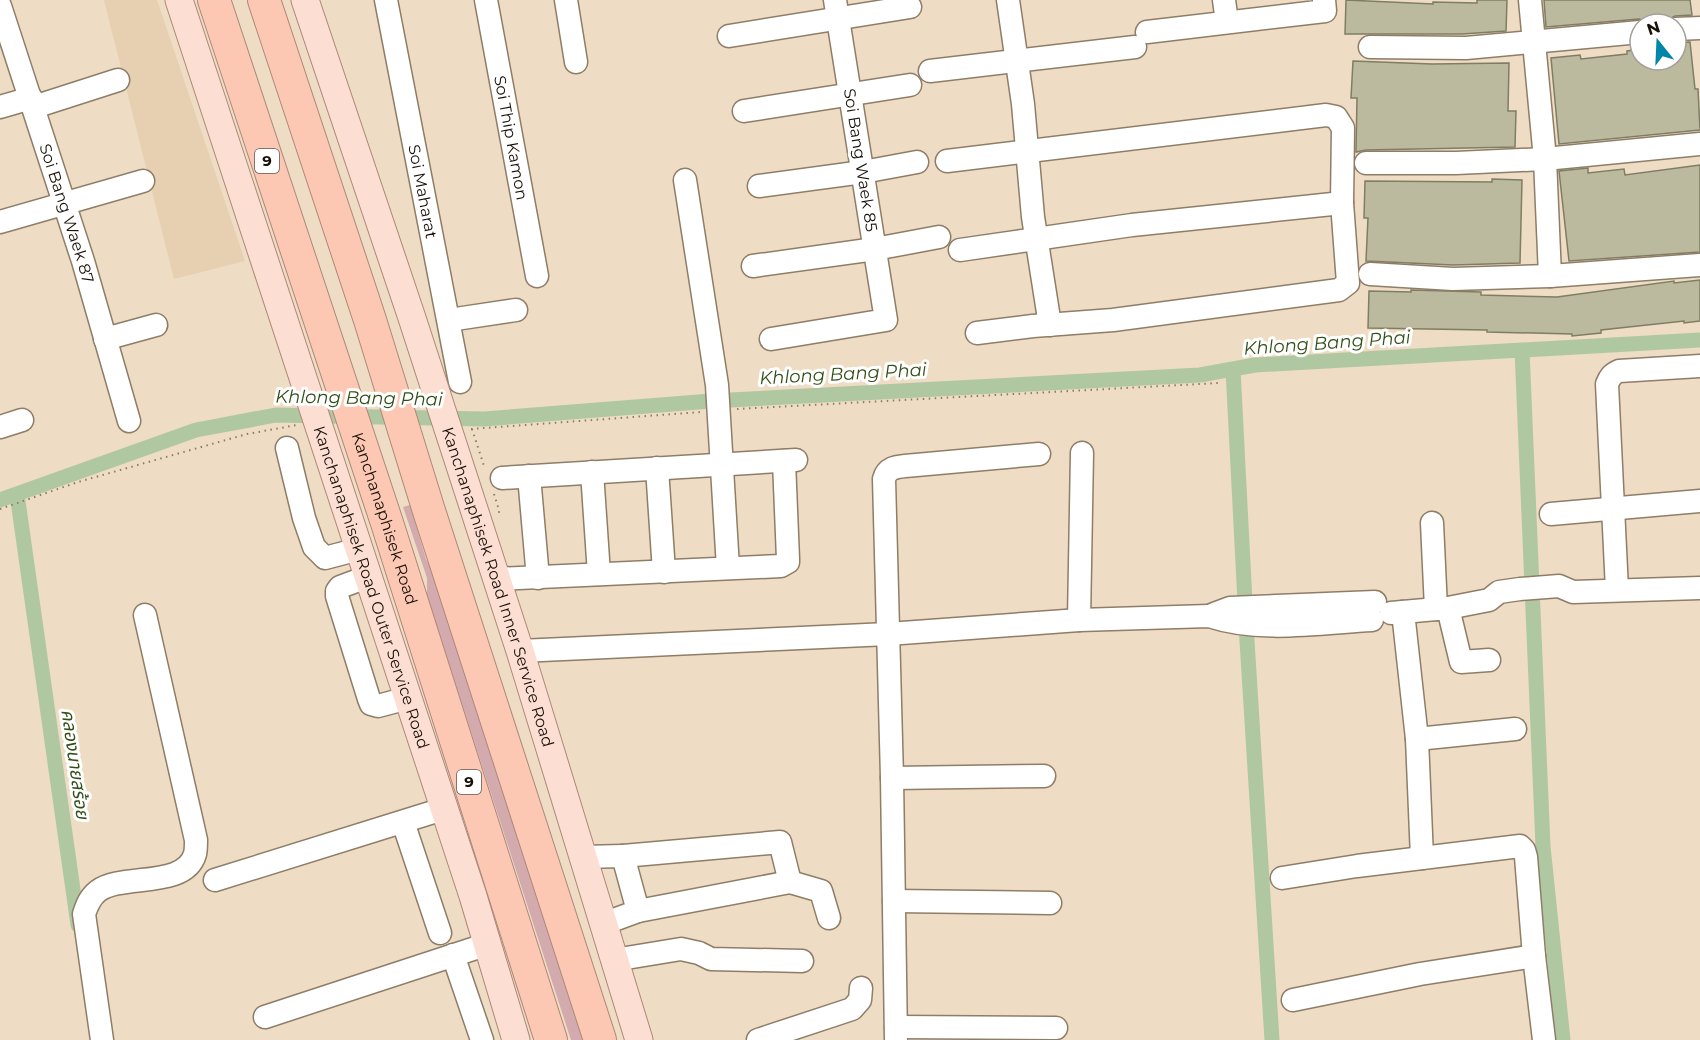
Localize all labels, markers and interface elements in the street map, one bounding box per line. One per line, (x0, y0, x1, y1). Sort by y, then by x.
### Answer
north arrow (1628, 12, 1688, 72)
text: N (1644, 17, 1663, 39)
street label: Soi Thip Kamon (490, 74, 532, 202)
street label: Soi Bang Waek 85 (840, 87, 881, 233)
street label: Soi Bang Waek 87 (35, 141, 98, 285)
street label: Soi Maharat (404, 143, 441, 241)
road number: 9 (255, 149, 279, 173)
water label: Khlong Bang Phai (1243, 326, 1411, 360)
water label: Khlong Bang Phai (759, 359, 927, 389)
water label: Khlong Bang Phai (275, 386, 443, 410)
street label: Kanchanaphisek Road Outer Service Road (309, 423, 433, 751)
street label: Kanchanaphisek Road Inner Service Road (438, 425, 558, 749)
street label: Kanchanaphisek Road (348, 430, 421, 607)
water label: คลองนายสร้อย (56, 708, 94, 822)
road number: 9 (457, 770, 481, 794)

